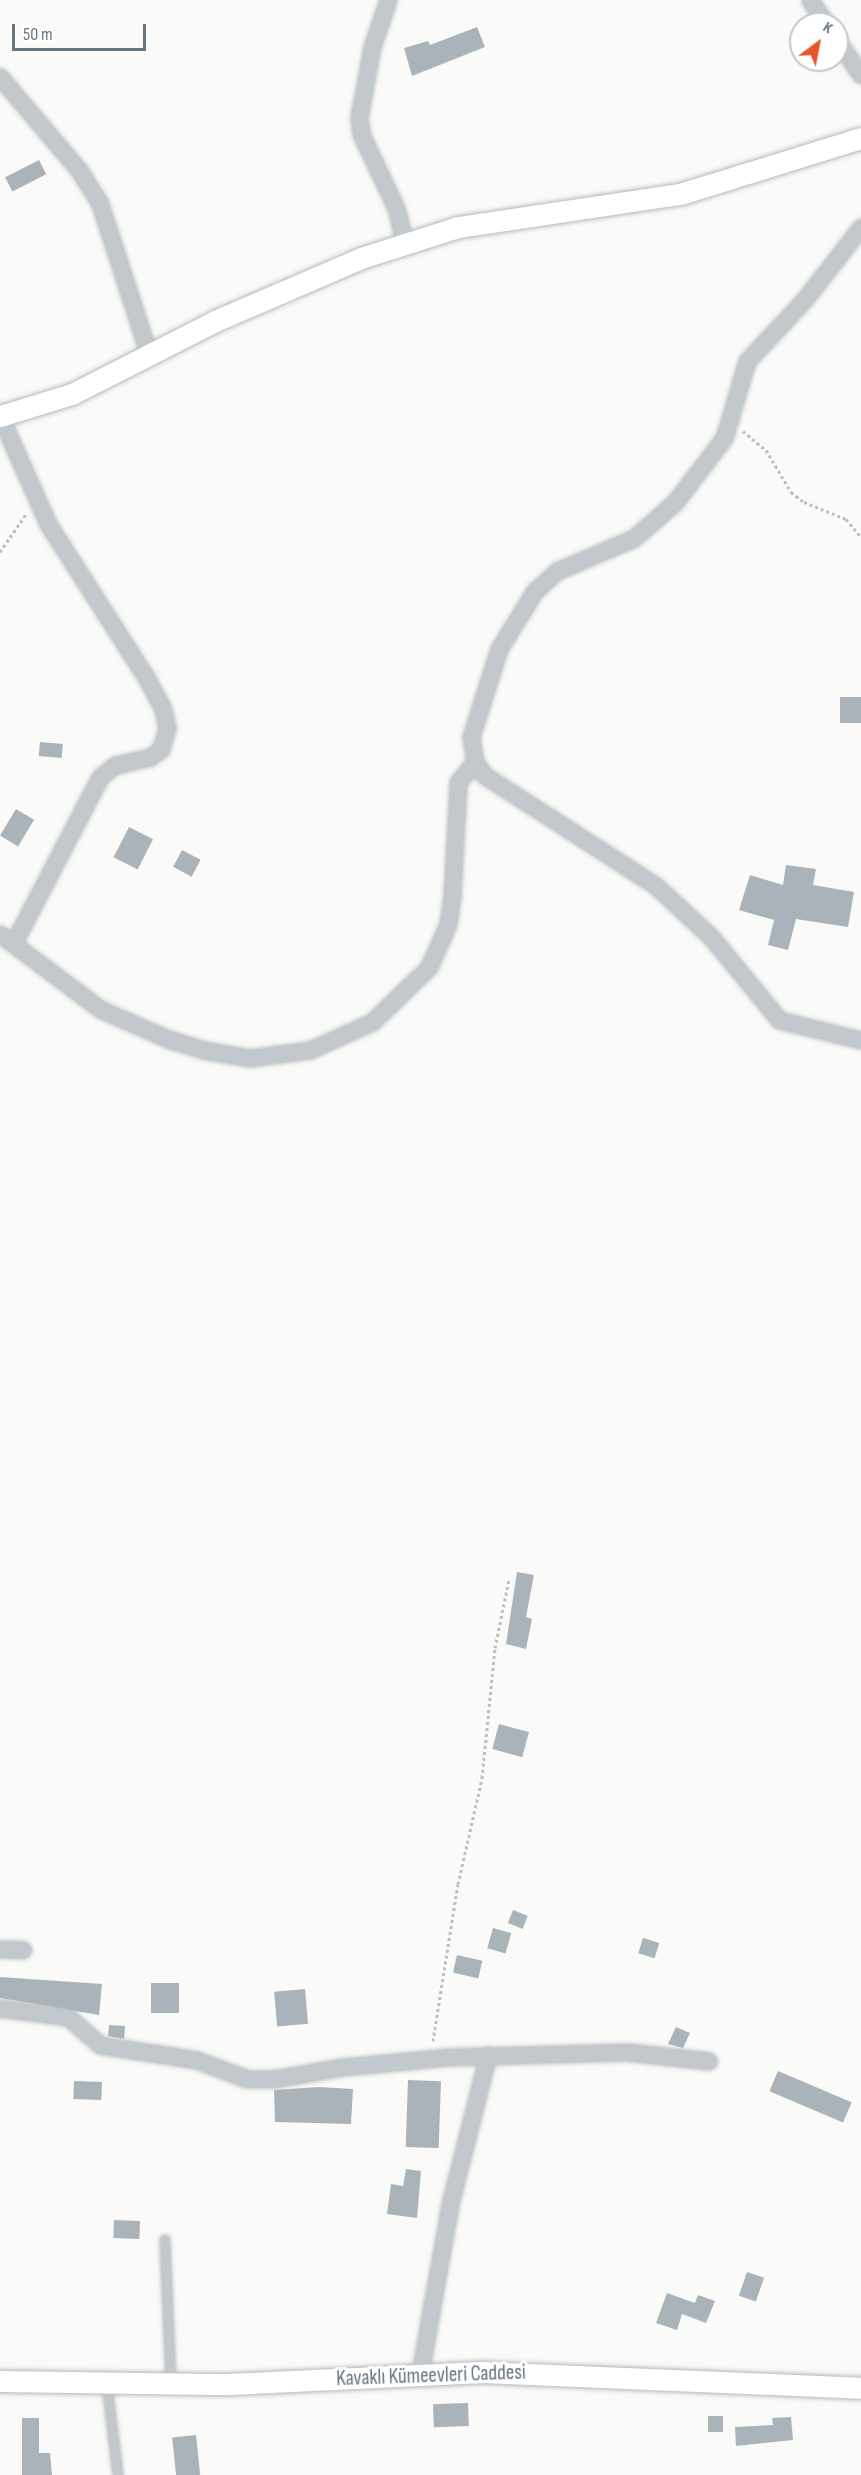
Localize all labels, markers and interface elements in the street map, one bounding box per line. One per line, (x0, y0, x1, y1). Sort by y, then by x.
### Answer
scale bar (15, 12, 148, 50)
north arrow (789, 12, 849, 72)
text: K (819, 18, 836, 38)
text: 50 m (23, 24, 53, 45)
street label: Kavaklı Kümeevleri Caddesi (336, 2360, 526, 2392)

